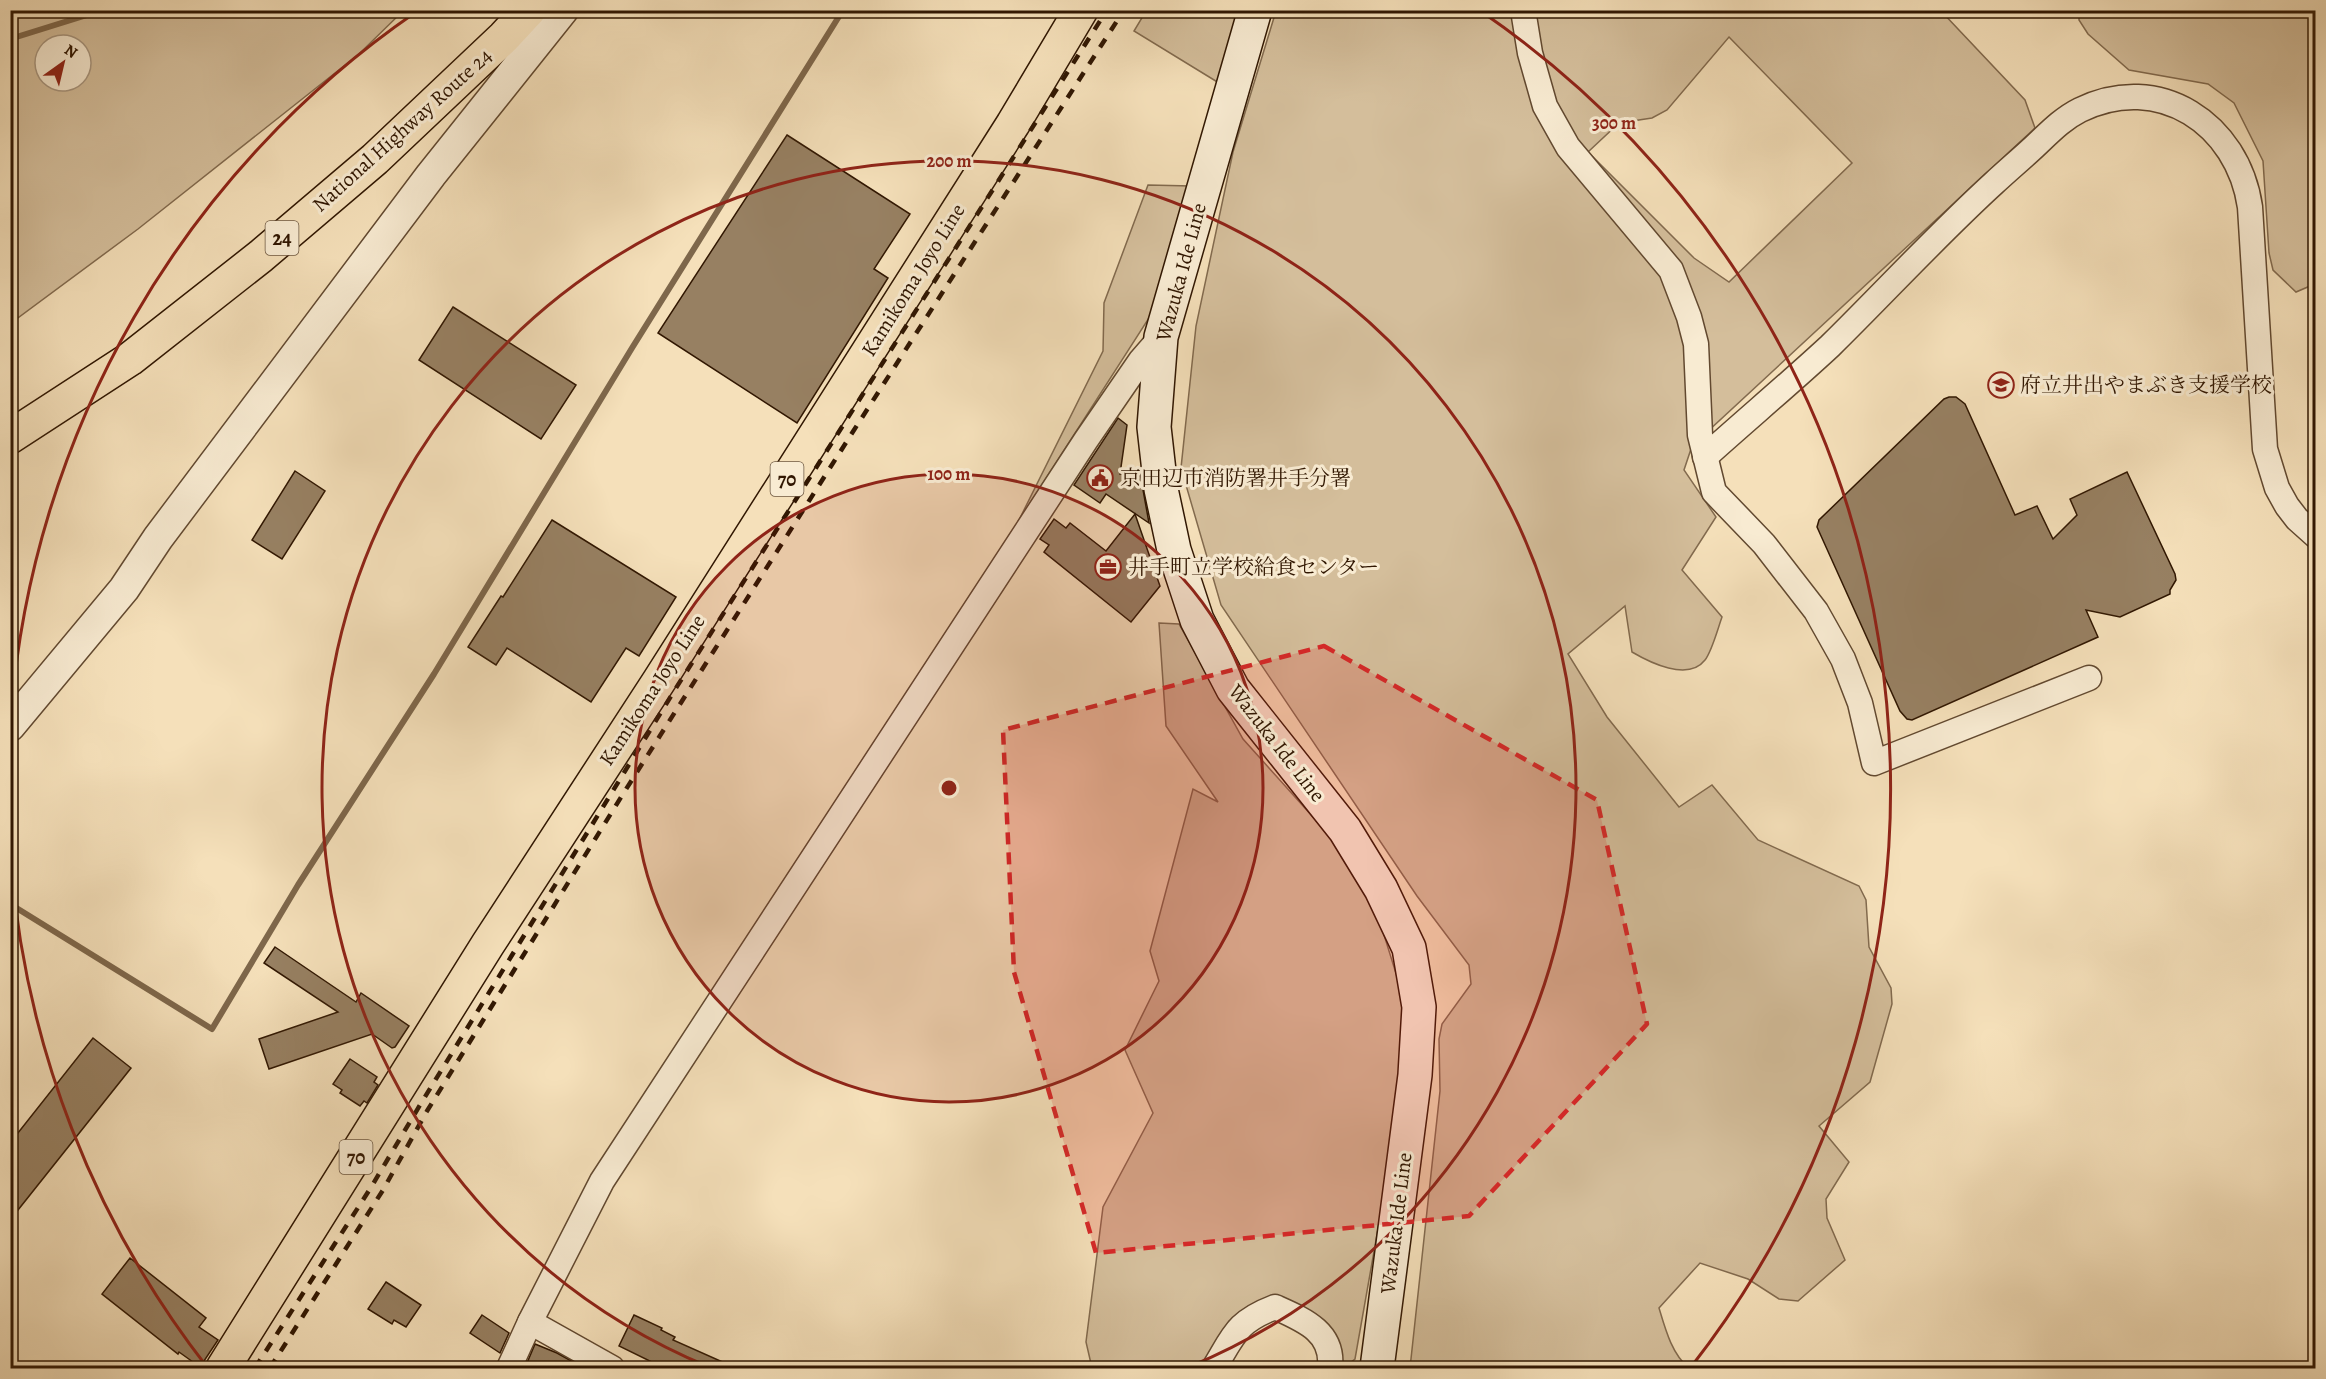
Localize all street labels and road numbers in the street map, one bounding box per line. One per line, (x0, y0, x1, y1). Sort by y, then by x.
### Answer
street label: National Highway Route 24 (306, 42, 498, 218)
street label: Kamikoma Joyo Line (855, 198, 971, 362)
street label: Wazuka Ide Line (1149, 200, 1213, 345)
road number: 24 (266, 221, 298, 255)
road number: 70 (770, 462, 804, 496)
street label: Kamikoma Joyo Line (593, 609, 711, 771)
street label: Wazuka Ide Line (1222, 678, 1332, 808)
road number: 70 (340, 1140, 372, 1174)
street label: Wazuka Ide Line (1373, 1151, 1419, 1296)

